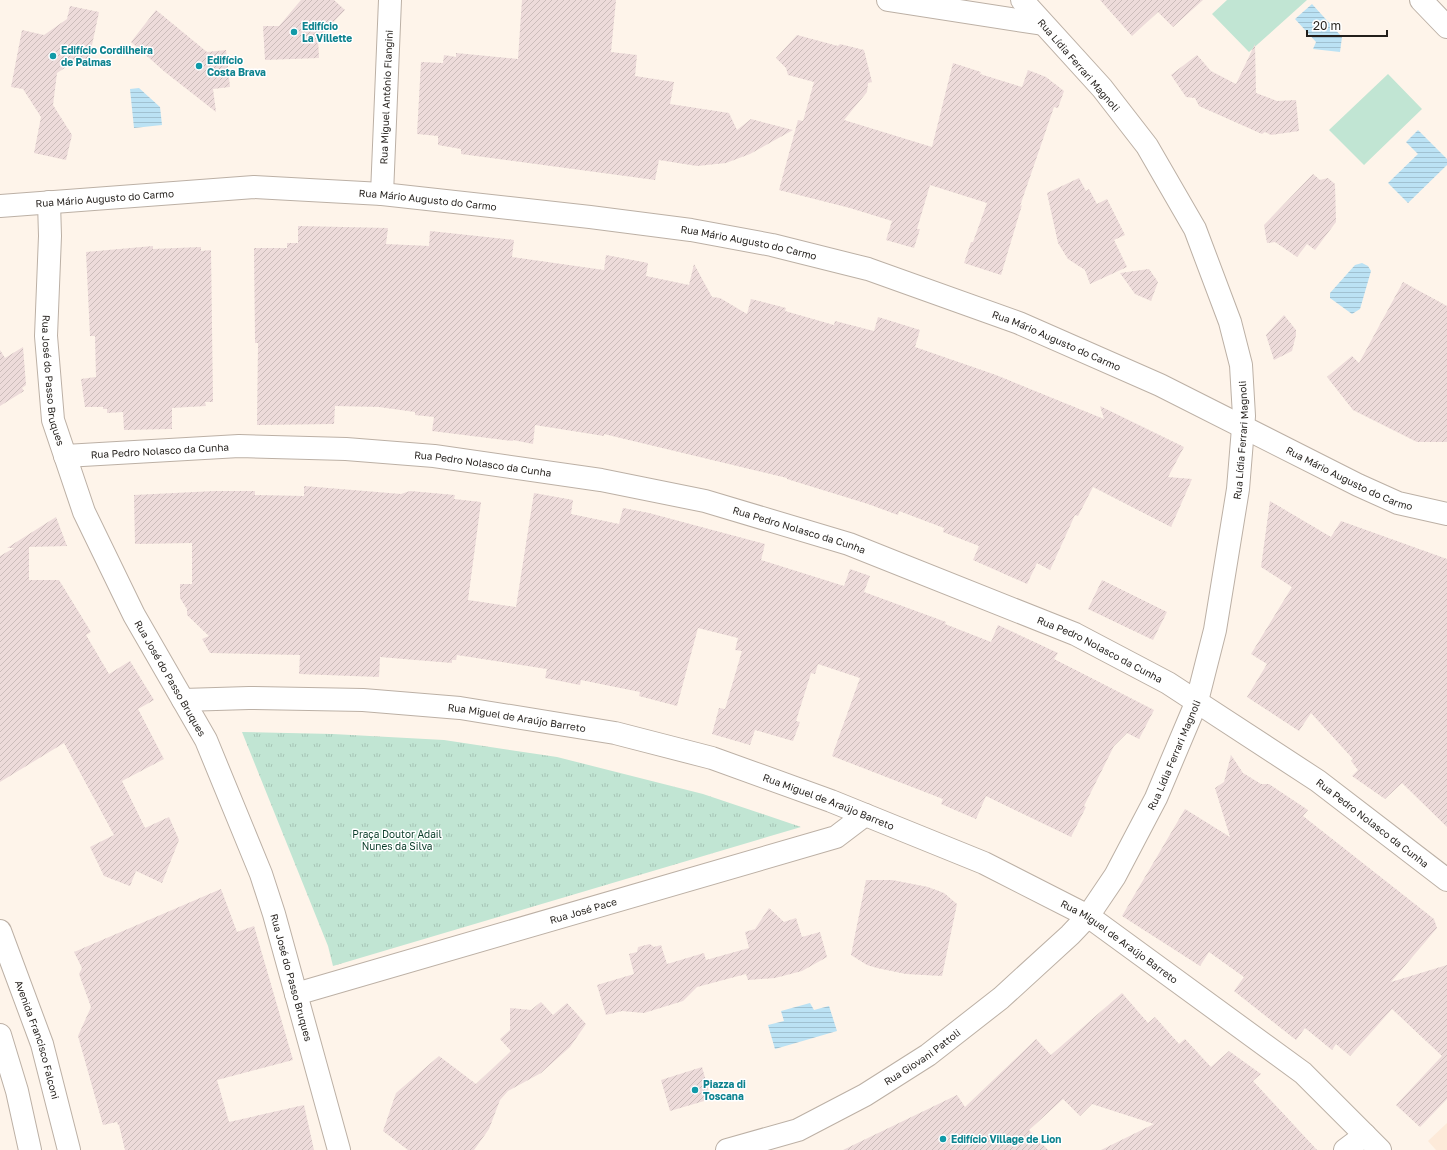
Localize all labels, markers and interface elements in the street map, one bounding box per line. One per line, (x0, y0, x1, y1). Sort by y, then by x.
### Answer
scale bar (1307, 12, 1387, 38)
street label: Rua Lídia Ferrari Magnoli (1036, 16, 1122, 114)
text: 20 m (1313, 18, 1341, 33)
place label: Edifício La Villette (302, 20, 352, 44)
marker: Edifício La Villette (289, 27, 299, 37)
street label: Rua Miguel Antônio Flangini (377, 30, 395, 165)
place label: Edifício Cordilheira de Palmas (61, 44, 153, 68)
marker: Edifício Cordilheira de Palmas (48, 51, 58, 61)
place label: Edifício Costa Brava (207, 54, 266, 78)
marker: Edifício Costa Brava (194, 61, 204, 71)
street label: Rua Mário Augusto do Carmo (35, 187, 174, 209)
street label: Rua Mário Augusto do Carmo (358, 187, 497, 213)
street label: Rua Mário Augusto do Carmo (680, 223, 818, 262)
street label: Rua Mário Augusto do Carmo (991, 308, 1123, 373)
street label: Rua José do Passo Bruques (40, 315, 67, 447)
street label: Rua Lídia Ferrari Magnoli (1230, 381, 1250, 500)
street label: Rua Pedro Nolasco da Cunha (90, 441, 229, 461)
street label: Rua Mário Augusto do Carmo (1284, 444, 1414, 512)
street label: Rua Pedro Nolasco da Cunha (414, 448, 552, 479)
street label: Rua Pedro Nolasco da Cunha (731, 504, 867, 556)
street label: Rua Pedro Nolasco da Cunha (1035, 614, 1165, 685)
street label: Rua José do Passo Bruques (132, 618, 209, 738)
street label: Rua Lídia Ferrari Magnoli (1145, 698, 1203, 812)
street label: Rua Miguel de Araújo Barreto (447, 701, 587, 734)
street label: Rua Miguel de Araújo Barreto (761, 771, 896, 832)
street label: Rua Pedro Nolasco da Cunha (1314, 776, 1431, 870)
park label: Praça Doutor Adail Nunes da Silva (352, 828, 442, 852)
street label: Rua José Pace (548, 895, 618, 926)
street label: Rua Miguel de Araújo Barreto (1059, 897, 1180, 986)
street label: Rua José do Passo Bruques (268, 912, 315, 1043)
street label: Avenida Francisco Falconi (13, 978, 62, 1100)
street label: Rua Giovani Pattoli (882, 1026, 963, 1088)
place label: Piazza di Toscana (703, 1078, 746, 1102)
marker: Piazza di Toscana (690, 1085, 700, 1095)
place label: Edifício Village de Lion (951, 1133, 1061, 1145)
marker: Edifício Village de Lion (938, 1134, 948, 1144)

